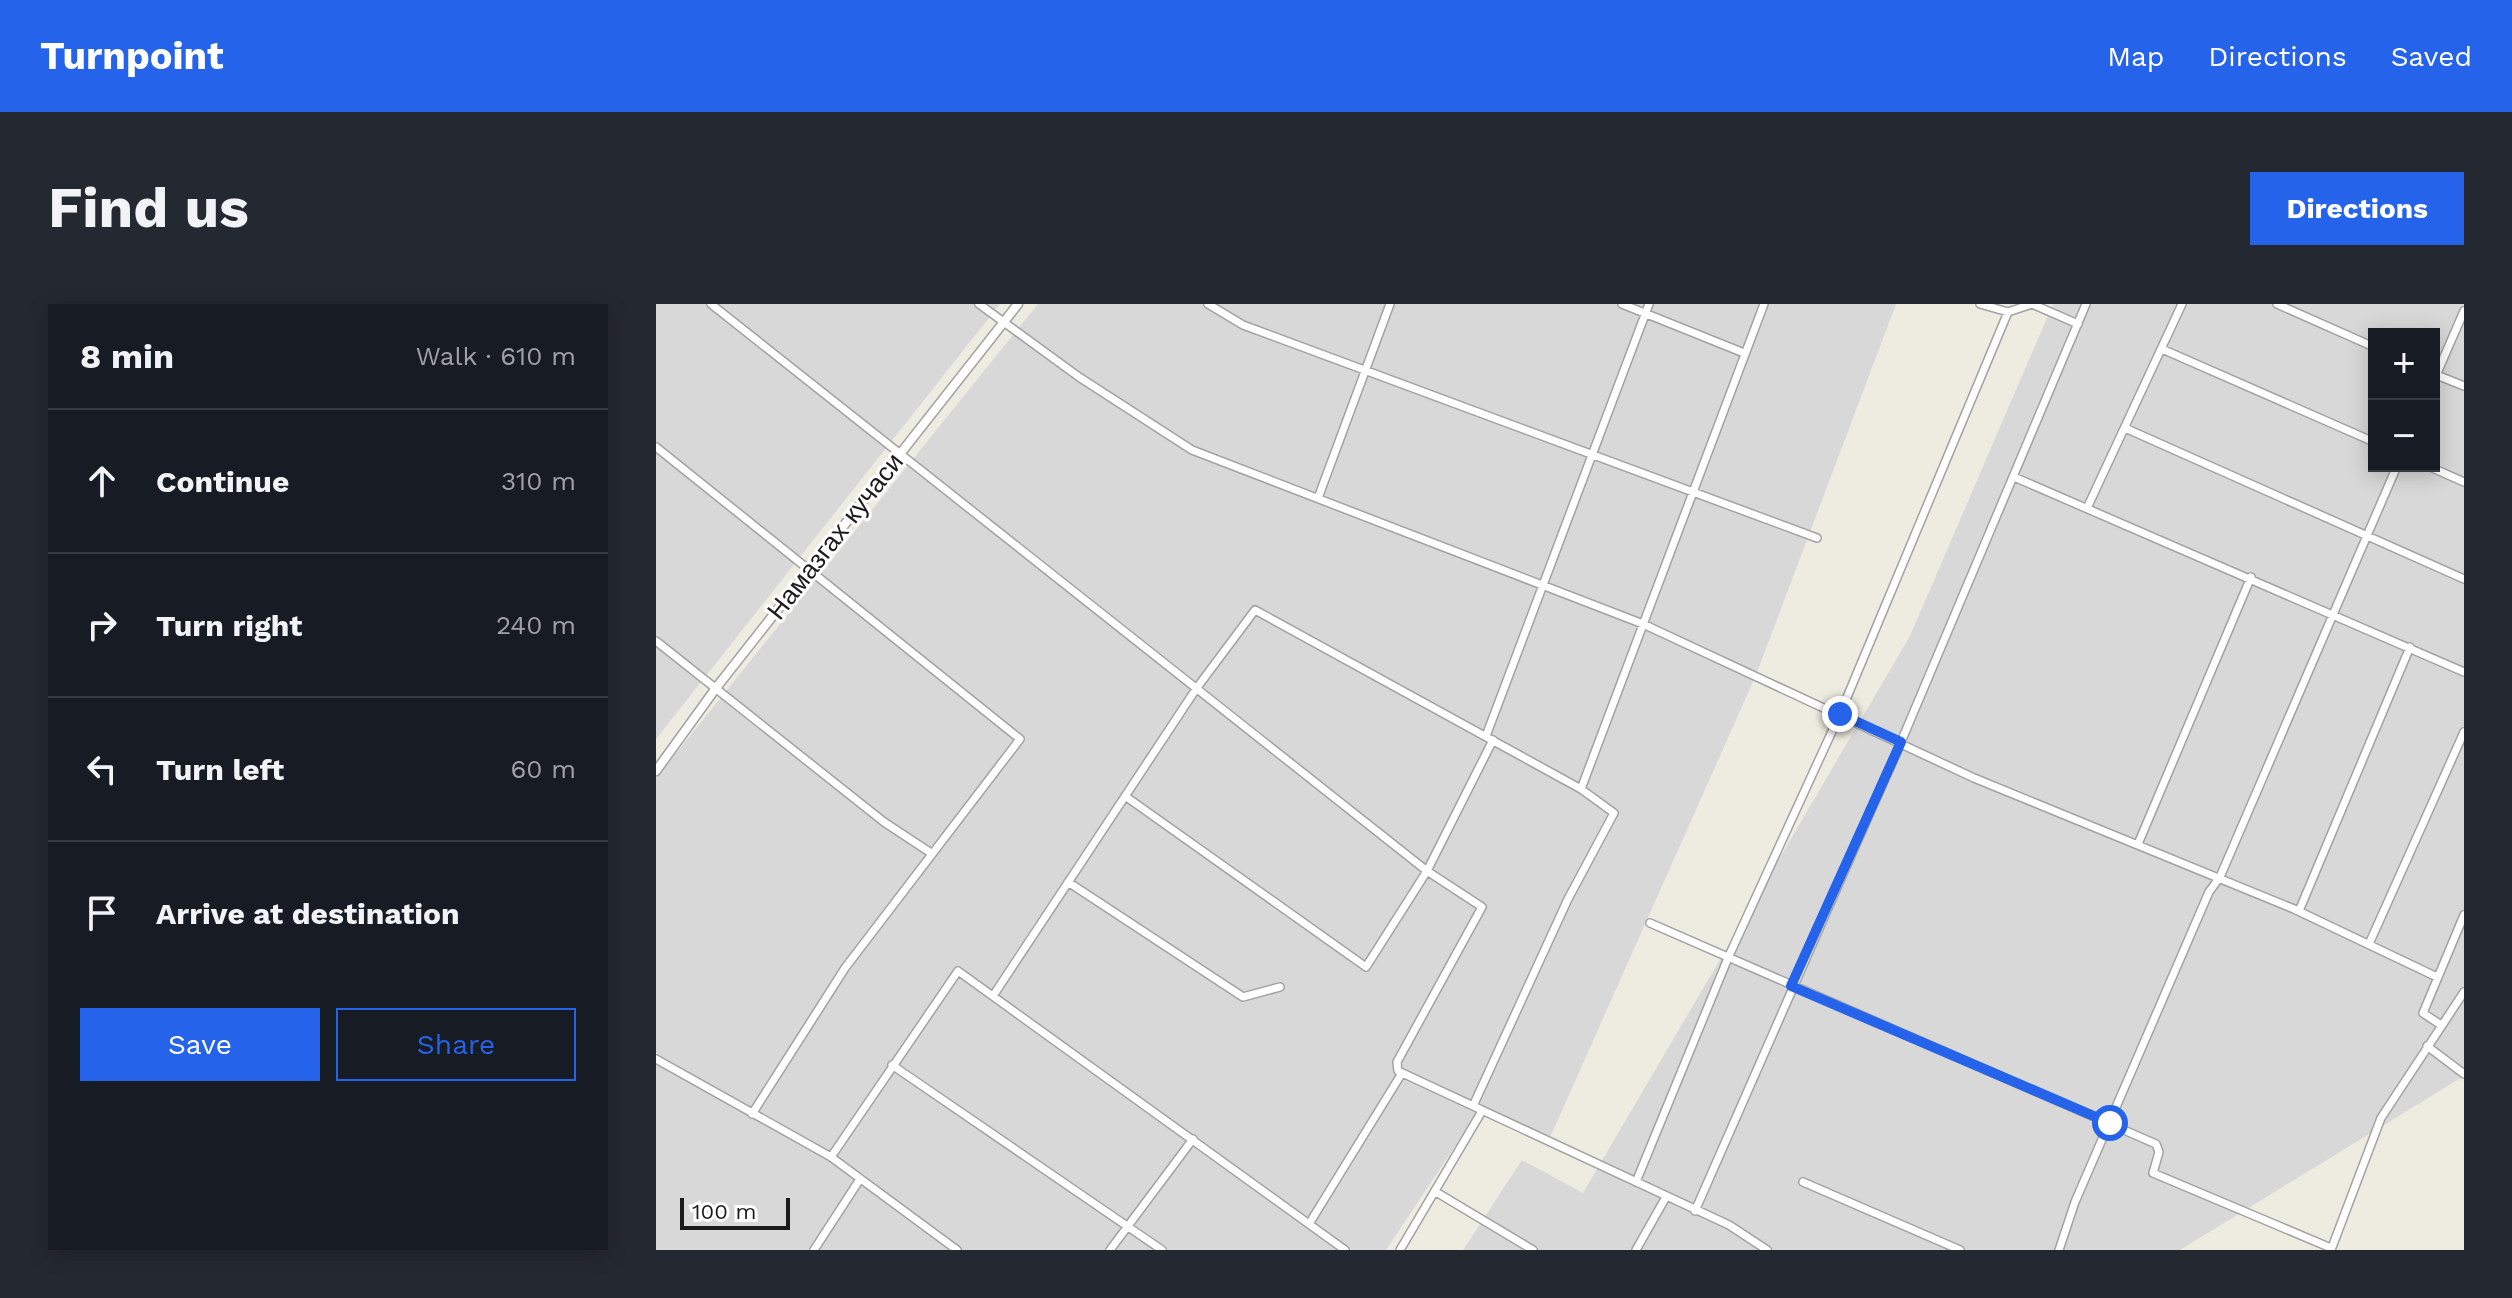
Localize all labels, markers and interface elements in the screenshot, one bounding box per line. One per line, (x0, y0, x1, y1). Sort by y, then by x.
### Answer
text: Turnpoint (40, 34, 224, 78)
text: Map (2107, 40, 2164, 73)
text: Directions (2208, 40, 2347, 73)
text: Saved (2391, 40, 2472, 73)
button: Directions (2250, 172, 2464, 245)
text: Find us (48, 175, 249, 241)
map controls (2368, 328, 2440, 472)
button: + (2368, 328, 2440, 400)
text: 8 min (80, 336, 174, 376)
text: Walk · 610 m (416, 341, 576, 371)
button: − (2368, 400, 2440, 472)
street label: Намазгах кучаси (761, 447, 909, 625)
icon: ahead (80, 459, 124, 503)
text: Continue (156, 464, 289, 499)
text: 310 m (501, 466, 576, 496)
icon: right (80, 603, 124, 647)
text: Turn right (156, 608, 302, 643)
text: 240 m (496, 610, 576, 640)
route end (1822, 696, 1858, 732)
icon: left (80, 747, 124, 791)
text: Turn left (156, 752, 284, 787)
text: 60 m (510, 754, 576, 784)
icon: arrive (80, 891, 124, 935)
text: Arrive at destination (156, 896, 460, 931)
button: Save (80, 1008, 320, 1081)
button: Share (336, 1008, 576, 1081)
route start (2092, 1105, 2128, 1141)
scale bar (680, 1194, 790, 1230)
text: 100 m (692, 1199, 756, 1224)

